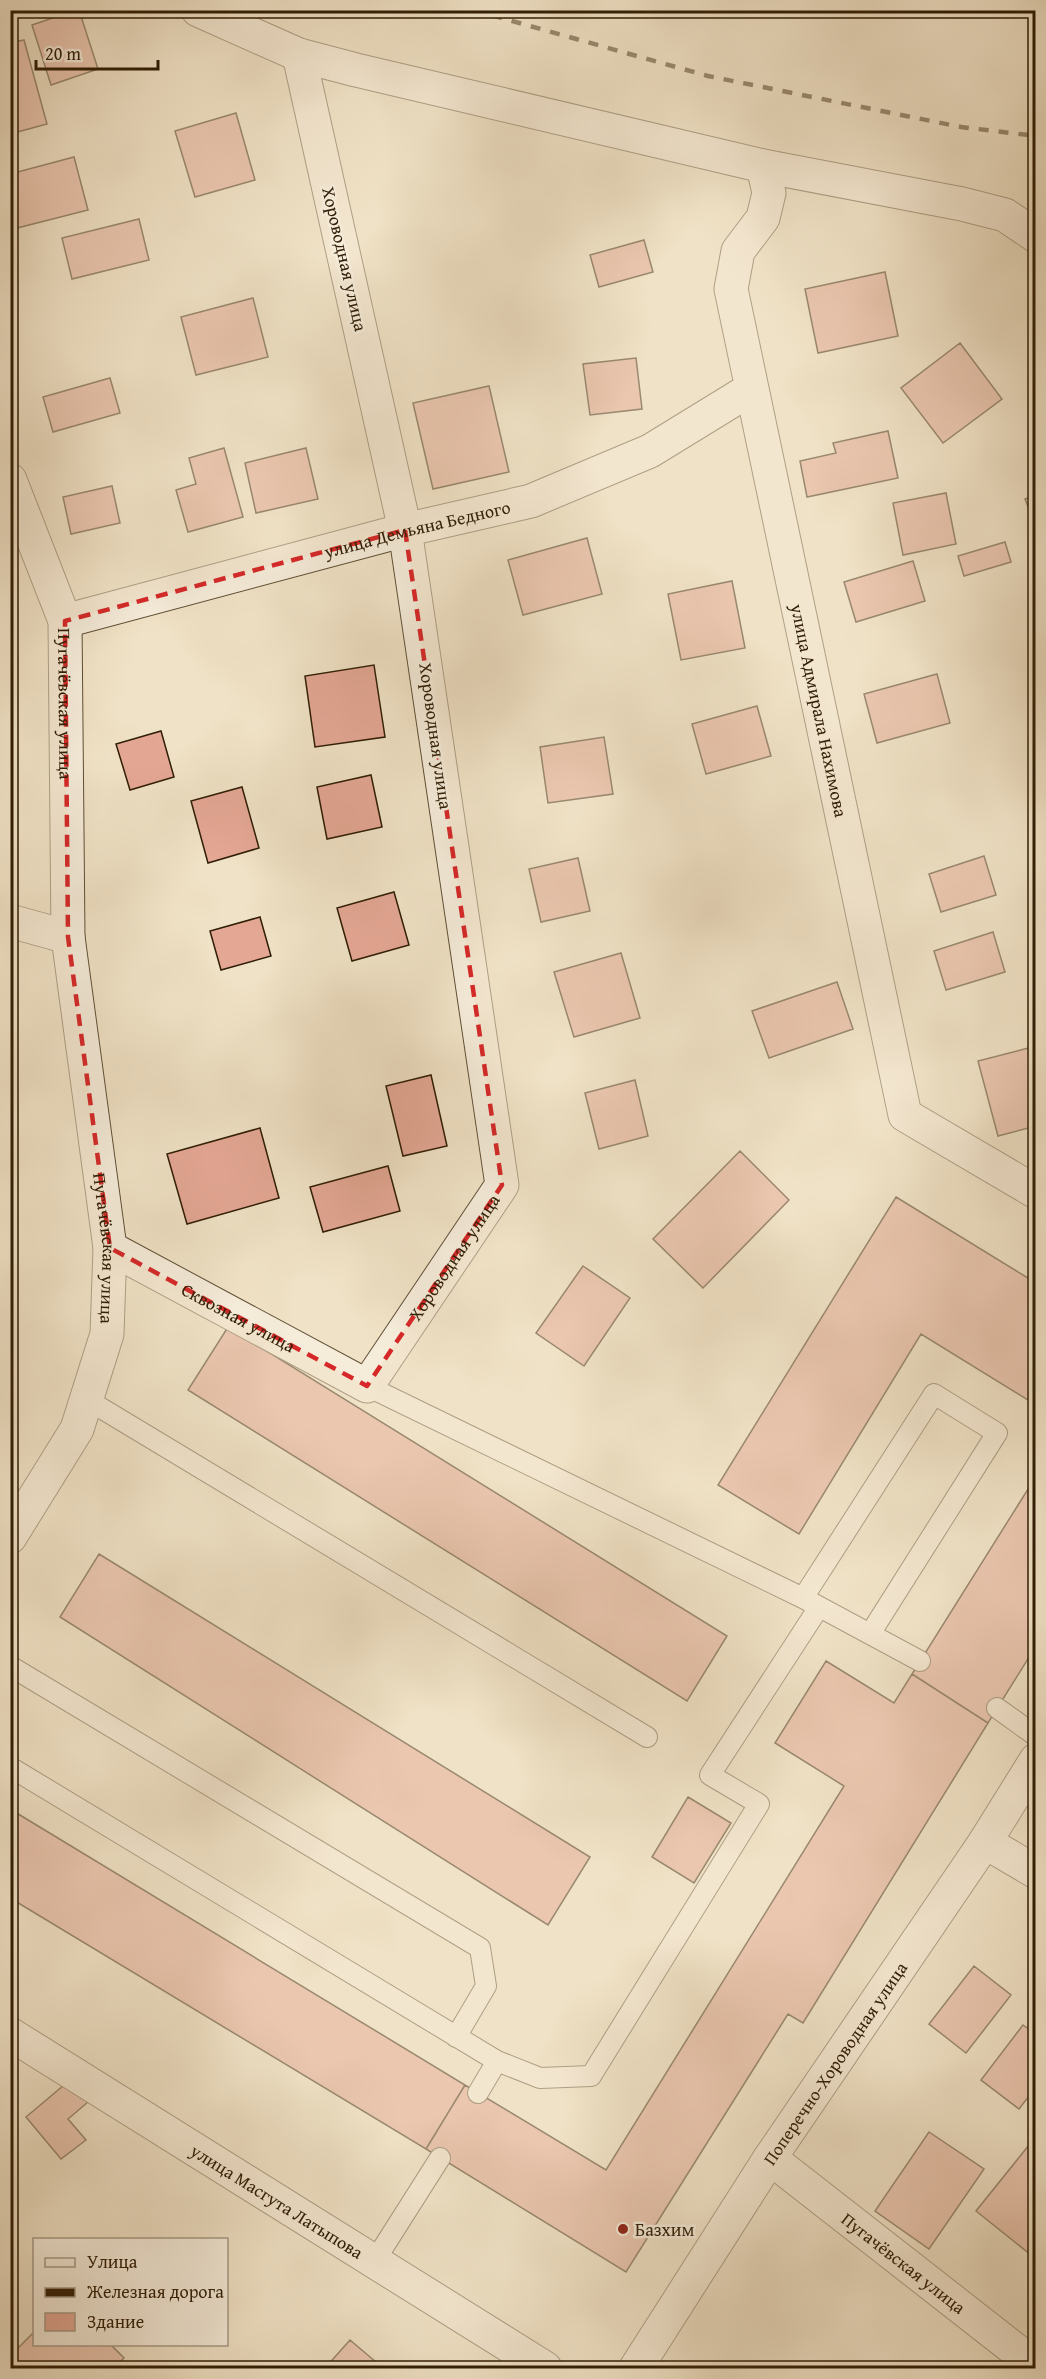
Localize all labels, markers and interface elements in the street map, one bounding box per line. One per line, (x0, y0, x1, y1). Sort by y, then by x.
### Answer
scale bar (36, 33, 158, 71)
text: 20 m (45, 40, 81, 67)
street label: Хороводная улица (315, 184, 375, 334)
street label: улица Демьяна Бедного (320, 493, 513, 565)
street label: улица Адмирала Нахимова (784, 600, 855, 820)
street label: Пугачёвская улица (52, 628, 80, 780)
street label: Хороводная улица (412, 661, 460, 811)
street label: Пугачёвская улица (86, 1171, 124, 1325)
street label: Хороводная улица (401, 1188, 506, 1326)
street label: Сквозная улица (177, 1275, 301, 1359)
street label: Поперечно-Хороводная улица (756, 1956, 914, 2170)
street label: улица Масгута Латыпова (185, 2136, 369, 2265)
street label: Пугачёвская улица (836, 2205, 972, 2320)
place label: Базхим (635, 2216, 694, 2243)
marker: Базхим (616, 2222, 630, 2236)
legend (33, 2238, 228, 2346)
text: Улица (87, 2248, 138, 2275)
text: Железная дорога (86, 2278, 224, 2305)
text: Здание (87, 2308, 144, 2335)

